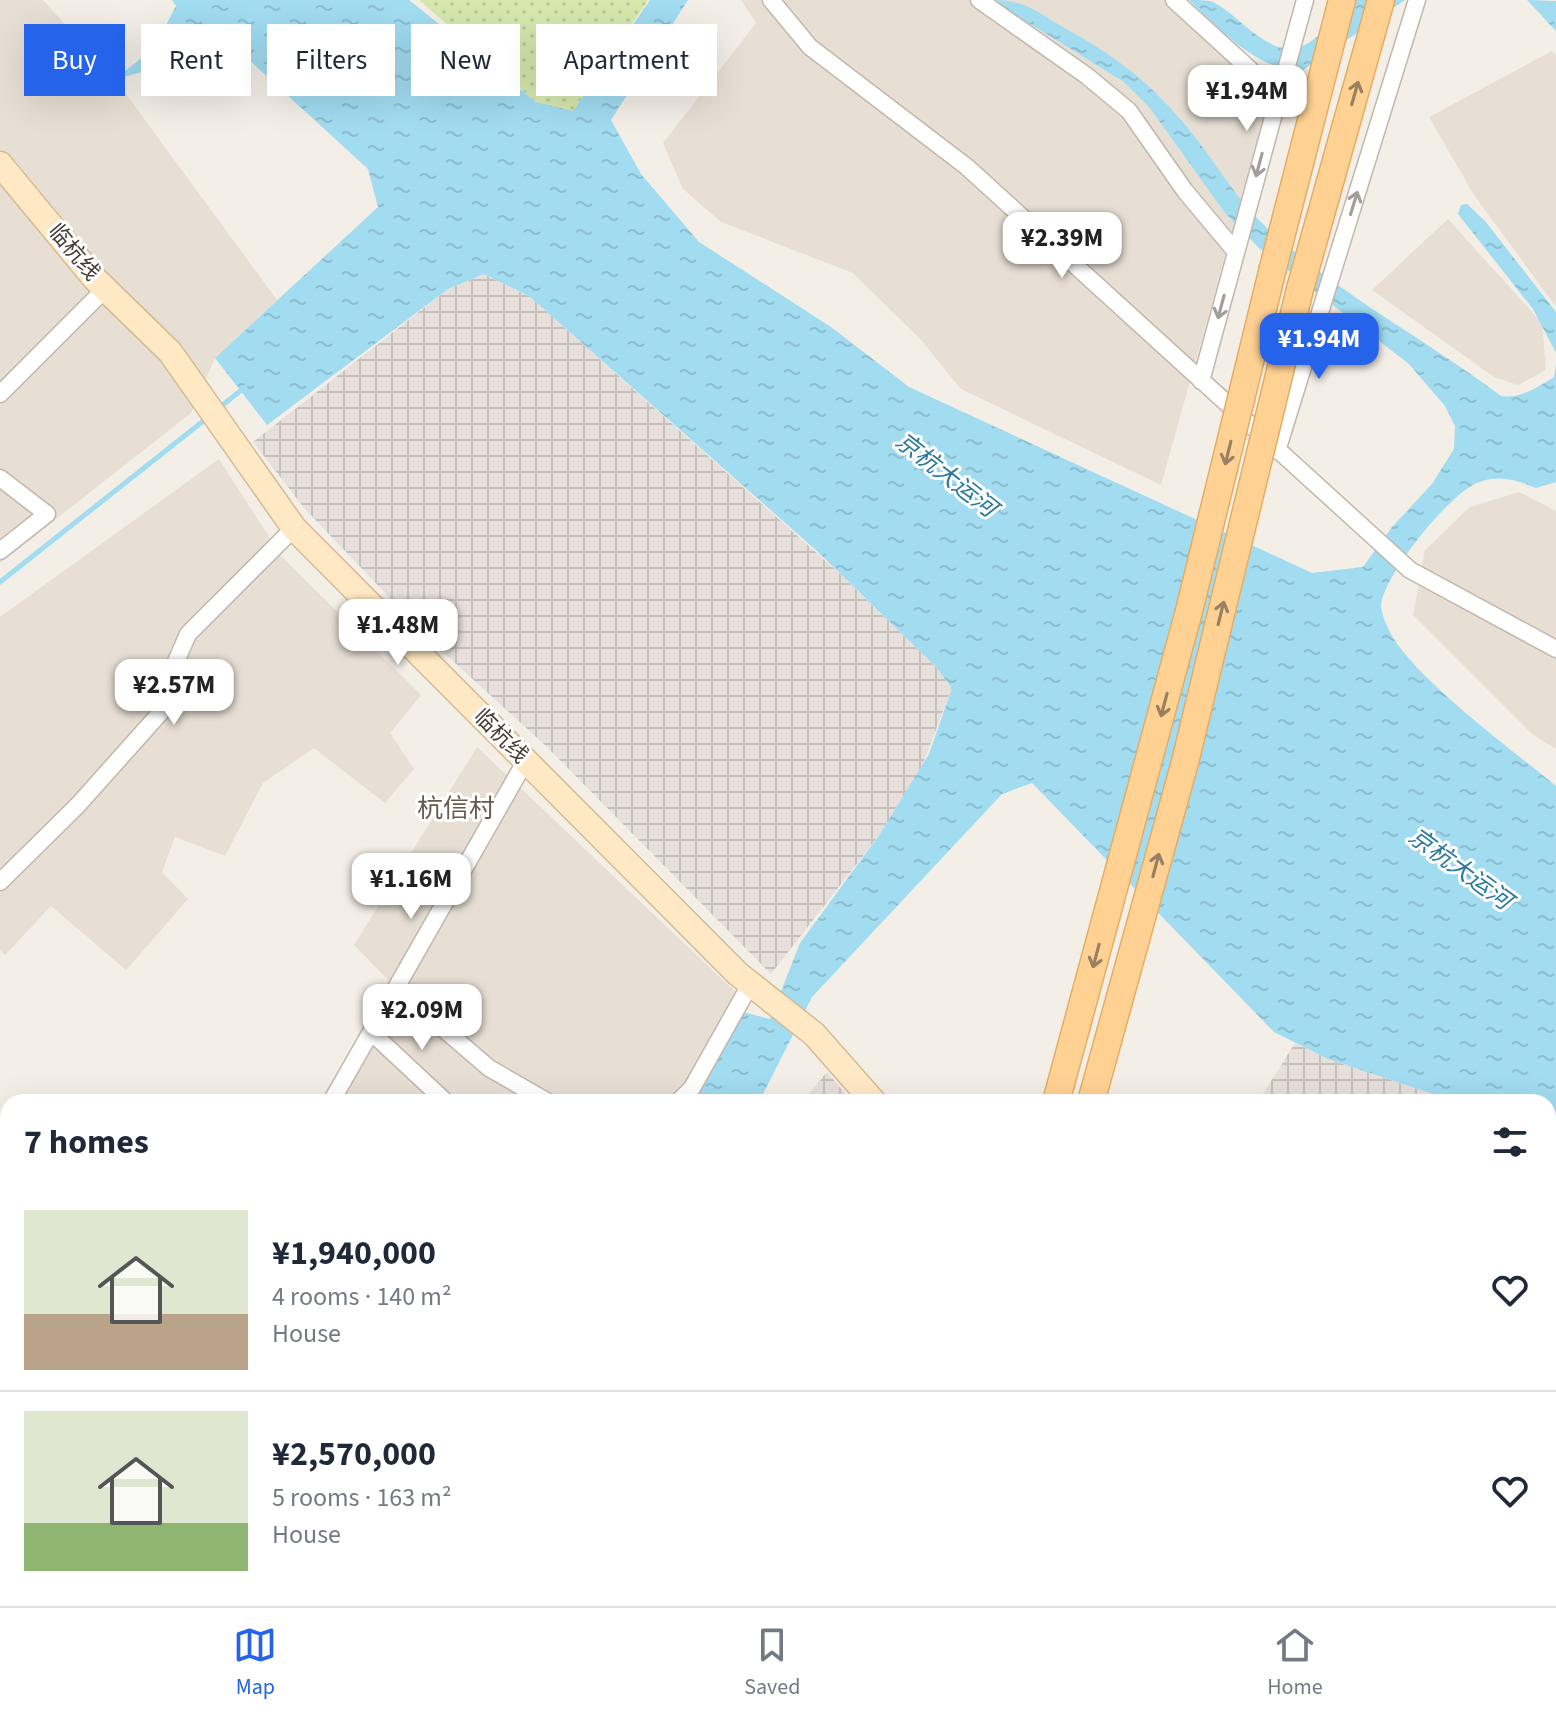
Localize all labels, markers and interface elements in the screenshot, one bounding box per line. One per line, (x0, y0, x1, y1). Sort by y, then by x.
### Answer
chip: Buy (24, 24, 125, 96)
chip: Rent (141, 24, 251, 96)
chip: Filters (267, 24, 395, 96)
chip: New (411, 24, 520, 96)
chip: Apartment (536, 24, 717, 96)
pin: ¥1.94M (1182, 65, 1312, 133)
text: ¥1.94M (1206, 72, 1288, 109)
one-way arrow (1348, 80, 1363, 106)
one-way arrow (1251, 151, 1266, 177)
one-way arrow (1347, 190, 1362, 215)
pin: ¥2.39M (997, 212, 1127, 280)
street label: 临杭线 (41, 216, 107, 288)
text: ¥2.39M (1021, 219, 1103, 256)
one-way arrow (1212, 294, 1227, 320)
pin: ¥1.94M (1254, 313, 1384, 381)
text: ¥1.94M (1278, 320, 1360, 357)
water label: 京杭大运河 (888, 424, 1007, 528)
one-way arrow (1219, 439, 1234, 465)
pin: ¥1.48M (333, 599, 463, 667)
one-way arrow (1214, 601, 1229, 626)
text: ¥1.48M (357, 606, 439, 643)
pin: ¥2.57M (109, 659, 239, 727)
text: ¥2.57M (133, 666, 215, 703)
one-way arrow (1156, 691, 1171, 717)
street label: 临杭线 (466, 701, 536, 771)
district label: 杭信村 (417, 790, 495, 827)
water label: 京杭大运河 (1401, 820, 1522, 921)
one-way arrow (1150, 852, 1165, 878)
pin: ¥1.16M (346, 853, 476, 921)
text: ¥1.16M (370, 860, 452, 897)
one-way arrow (1087, 942, 1102, 968)
pin: ¥2.09M (357, 984, 487, 1052)
text: ¥2.09M (381, 991, 463, 1028)
text: 7 homes (24, 1118, 149, 1167)
icon: filters (1488, 1120, 1532, 1164)
text: ¥1,940,000 (272, 1229, 436, 1278)
icon: home (88, 1242, 184, 1338)
icon: heart (1488, 1268, 1532, 1312)
text: 4 rooms · 140 m² (272, 1278, 451, 1315)
text: House (272, 1315, 341, 1352)
text: ¥2,570,000 (272, 1430, 436, 1479)
icon: home (88, 1443, 184, 1539)
icon: heart (1488, 1469, 1532, 1513)
text: 5 rooms · 163 m² (272, 1479, 451, 1516)
text: House (272, 1516, 341, 1553)
tab: Map (233, 1623, 277, 1703)
tab: Saved (744, 1623, 800, 1703)
tab: Home (1267, 1623, 1323, 1703)

